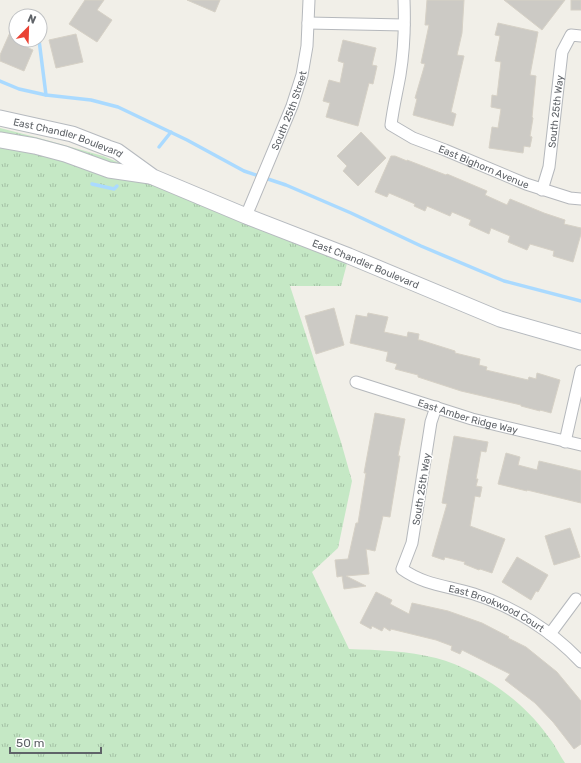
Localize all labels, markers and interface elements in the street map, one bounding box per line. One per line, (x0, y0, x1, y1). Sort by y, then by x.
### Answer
north arrow (8, 8, 48, 48)
text: N (26, 12, 38, 27)
street label: South 25th Street (269, 70, 310, 152)
street label: South 25th Way (546, 74, 566, 149)
street label: East Chandler Boulevard (12, 116, 125, 160)
street label: East Bighorn Avenue (437, 143, 531, 192)
street label: East Chandler Boulevard (310, 237, 421, 292)
street label: East Amber Ridge Way (416, 397, 519, 437)
street label: South 25th Way (410, 452, 434, 526)
street label: East Brookwood Court (447, 583, 546, 635)
scale bar (10, 729, 101, 755)
text: 50 m (16, 736, 44, 750)

